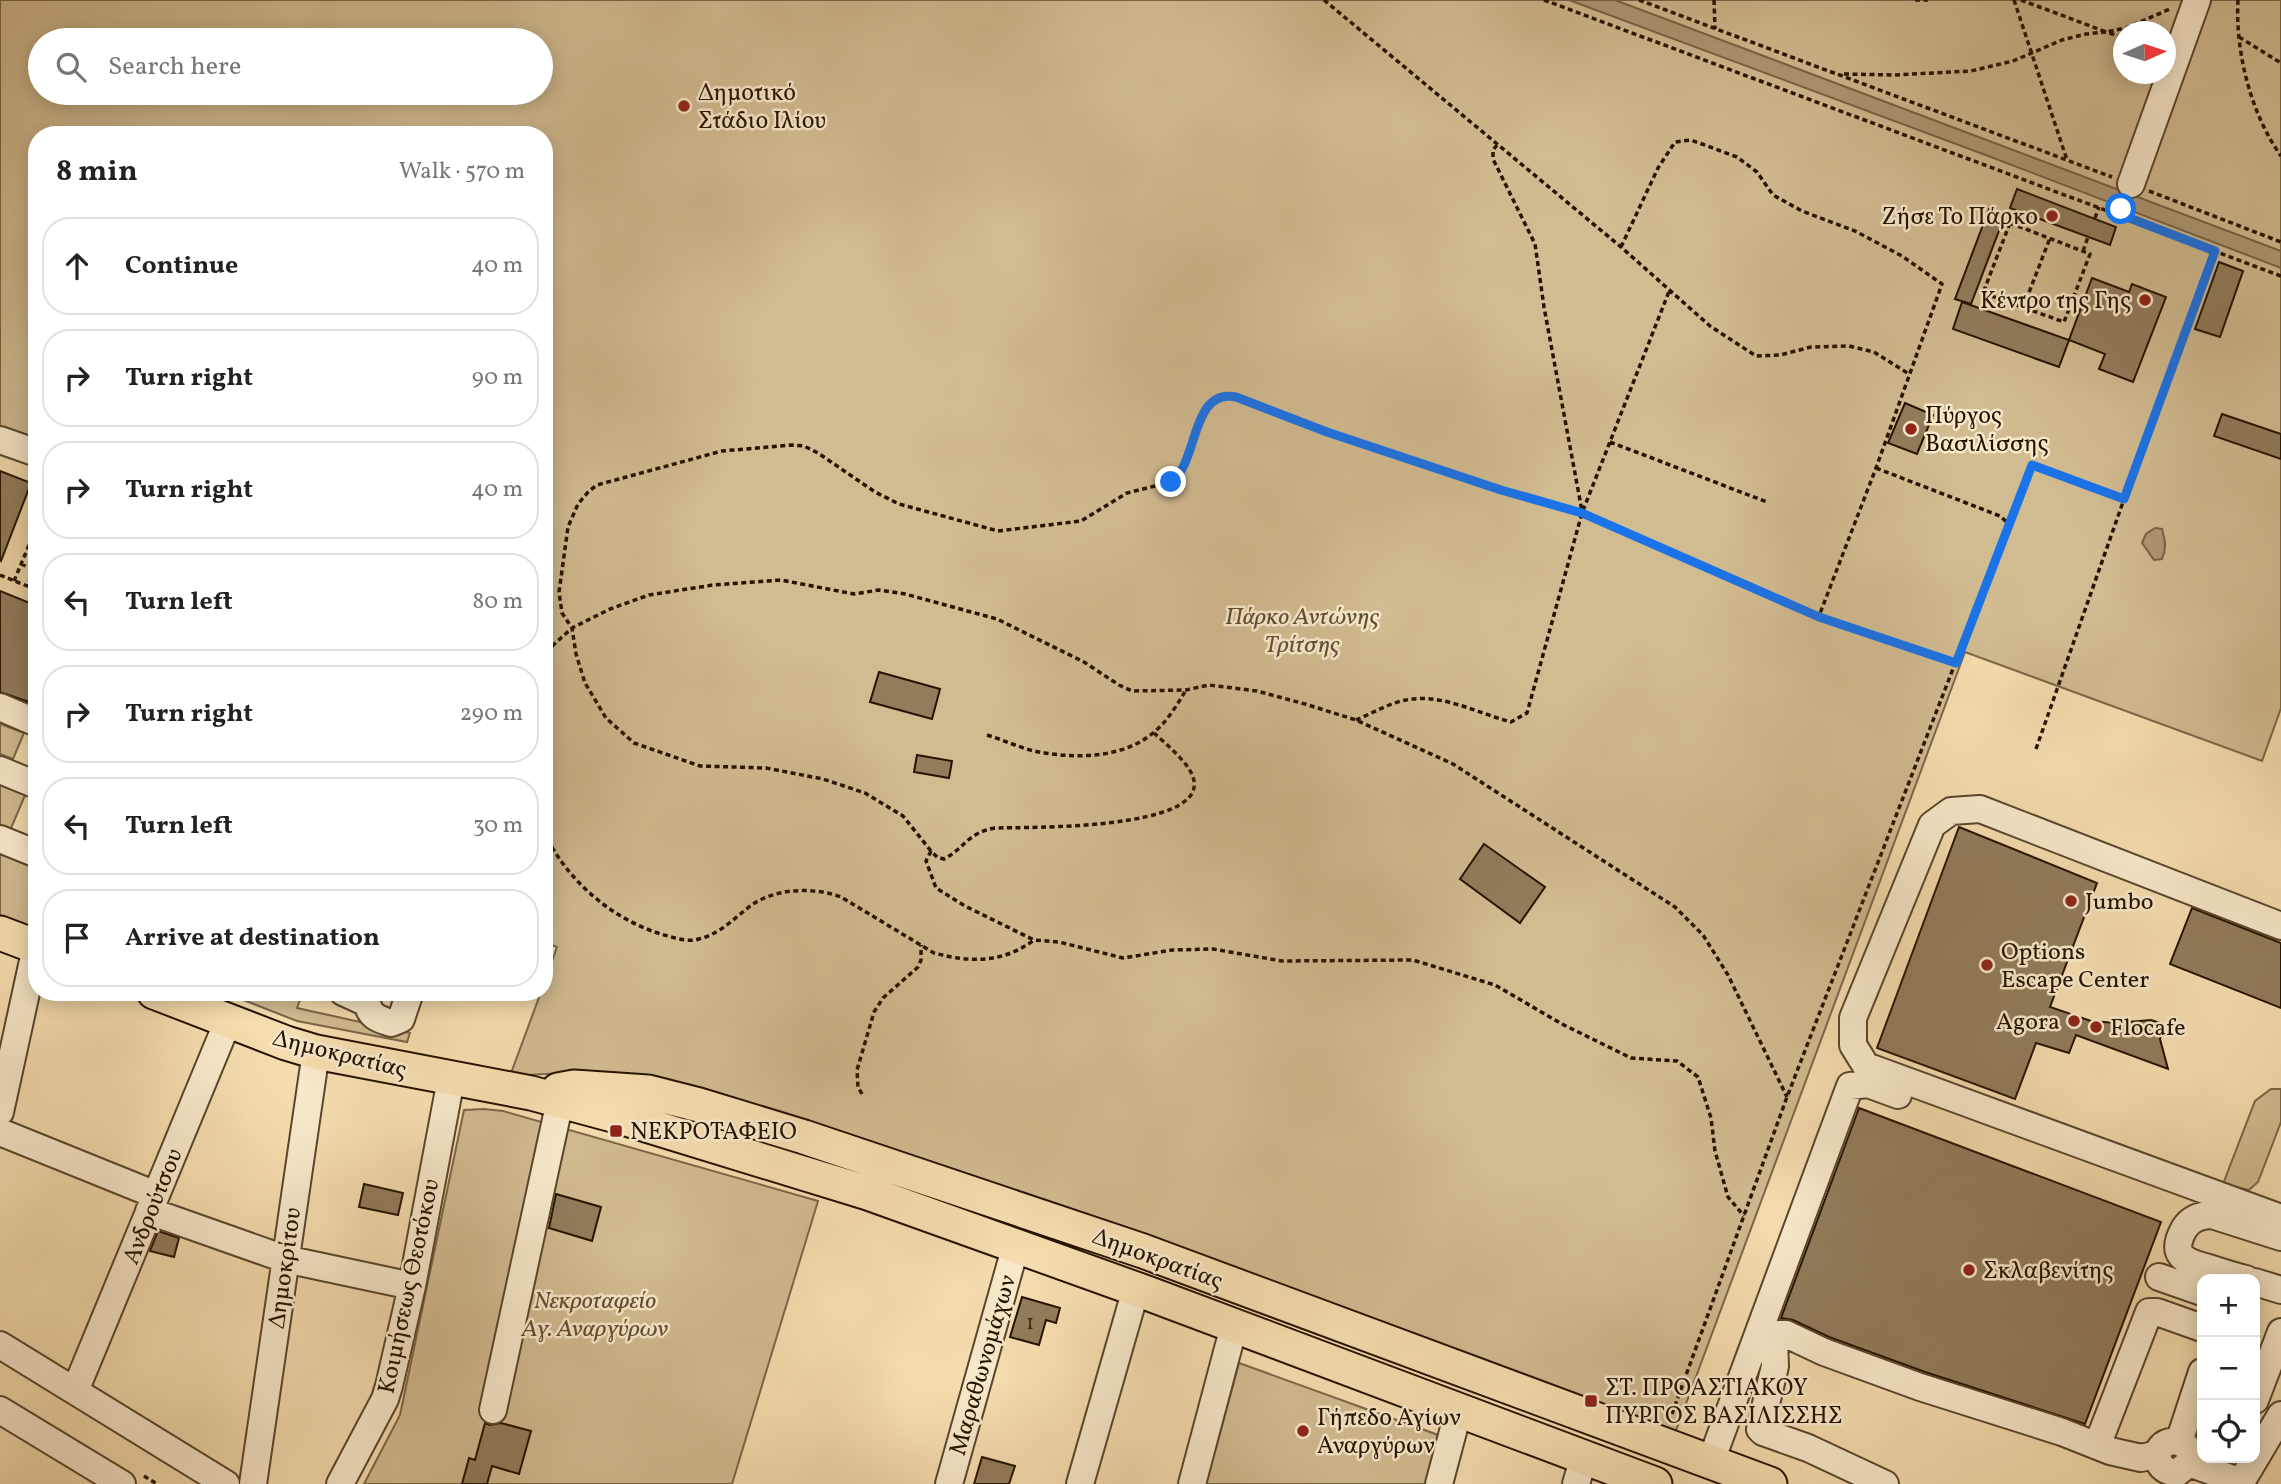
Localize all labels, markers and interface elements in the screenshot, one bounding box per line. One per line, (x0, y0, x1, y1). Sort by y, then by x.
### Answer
north arrow (2113, 21, 2176, 84)
search box (28, 28, 553, 105)
icon: search (52, 48, 90, 86)
text: Search here (108, 49, 241, 85)
place label: Δημοτικό Στάδιο Ιλίου (698, 77, 826, 139)
marker: Δημοτικό Στάδιο Ιλίου (676, 98, 692, 114)
text: 8 min (56, 151, 138, 193)
text: Walk · 570 m (399, 156, 525, 188)
route start (2105, 193, 2136, 224)
place label: Ζήσε Το Πάρκο (1881, 201, 2038, 235)
marker: Ζήσε Το Πάρκο (2044, 208, 2060, 224)
icon: ahead (58, 247, 96, 285)
text: Continue (125, 248, 238, 284)
text: 40 m (471, 250, 523, 282)
place label: Κέντρο της Γης (1980, 285, 2131, 319)
marker: Κέντρο της Γης (2137, 292, 2153, 308)
icon: right (58, 359, 96, 397)
text: Turn right (125, 360, 253, 396)
text: 90 m (472, 362, 523, 394)
place label: Πύργος Βασιλίσσης (1925, 400, 2049, 462)
marker: Πύργος Βασιλίσσης (1903, 421, 1919, 437)
route end (1155, 466, 1186, 497)
icon: right (58, 471, 96, 509)
text: Turn right (125, 472, 253, 508)
text: 40 m (471, 474, 523, 506)
icon: left (58, 583, 96, 621)
text: Turn left (125, 584, 233, 620)
text: 80 m (473, 586, 523, 618)
park label: Πάρκο Αντώνης Τρίτσης (1225, 601, 1379, 663)
icon: right (58, 695, 96, 733)
text: Turn right (125, 696, 253, 732)
text: 290 m (460, 698, 523, 730)
icon: left (58, 807, 96, 845)
text: Turn left (125, 808, 233, 844)
text: 30 m (473, 810, 523, 842)
place label: Jumbo (2085, 886, 2154, 920)
marker: Jumbo (2063, 893, 2079, 909)
icon: arrive (58, 919, 96, 957)
text: Arrive at destination (125, 920, 380, 956)
place label: Options Escape Center (2001, 936, 2149, 998)
marker: Options Escape Center (1979, 957, 1995, 973)
place label: Agora (1996, 1006, 2060, 1040)
place label: Flocafe (2110, 1012, 2186, 1046)
marker: Agora (2066, 1013, 2082, 1029)
marker: Flocafe (2088, 1019, 2104, 1035)
street label: Δημοκρατίας (269, 1022, 410, 1088)
place label: ΝΕΚΡΟΤΑΦΕΙΟ (630, 1116, 797, 1150)
marker: ΝΕΚΡΟΤΑΦΕΙΟ (608, 1123, 624, 1139)
street label: Ανδρούτσου (115, 1144, 193, 1270)
street label: Κοιμήσεως Θεοτόκου (371, 1176, 449, 1397)
street label: Δημοκρίτου (261, 1205, 311, 1331)
street label: Δημοκρατίας (1087, 1220, 1228, 1299)
place label: Σκλαβενίτης (1983, 1255, 2113, 1289)
marker: Σκλαβενίτης (1961, 1262, 1977, 1278)
street label: Μαραθωνομάχων (942, 1271, 1026, 1460)
map controls (2197, 1274, 2260, 1463)
button: + (2197, 1274, 2260, 1337)
park label: Νεκροταφείο Αγ. Αναργύρων (521, 1285, 669, 1347)
house number: 1 (1026, 1309, 1034, 1338)
button: − (2197, 1337, 2260, 1400)
place label: ΣΤ. ΠΡΟΑΣΤΙΑΚΟΥ ΠΥΡΓΟΣ ΒΑΣΙΛΙΣΣΗΣ (1605, 1372, 1842, 1434)
marker: ΣΤ. ΠΡΟΑΣΤΙΑΚΟΥ ΠΥΡΓΟΣ ΒΑΣΙΛΙΣΣΗΣ (1583, 1393, 1599, 1409)
button: locate (2197, 1400, 2260, 1463)
place label: Γήπεδο Αγίων Αναργύρων (1317, 1402, 1461, 1464)
marker: Γήπεδο Αγίων Αναργύρων (1295, 1423, 1311, 1439)

